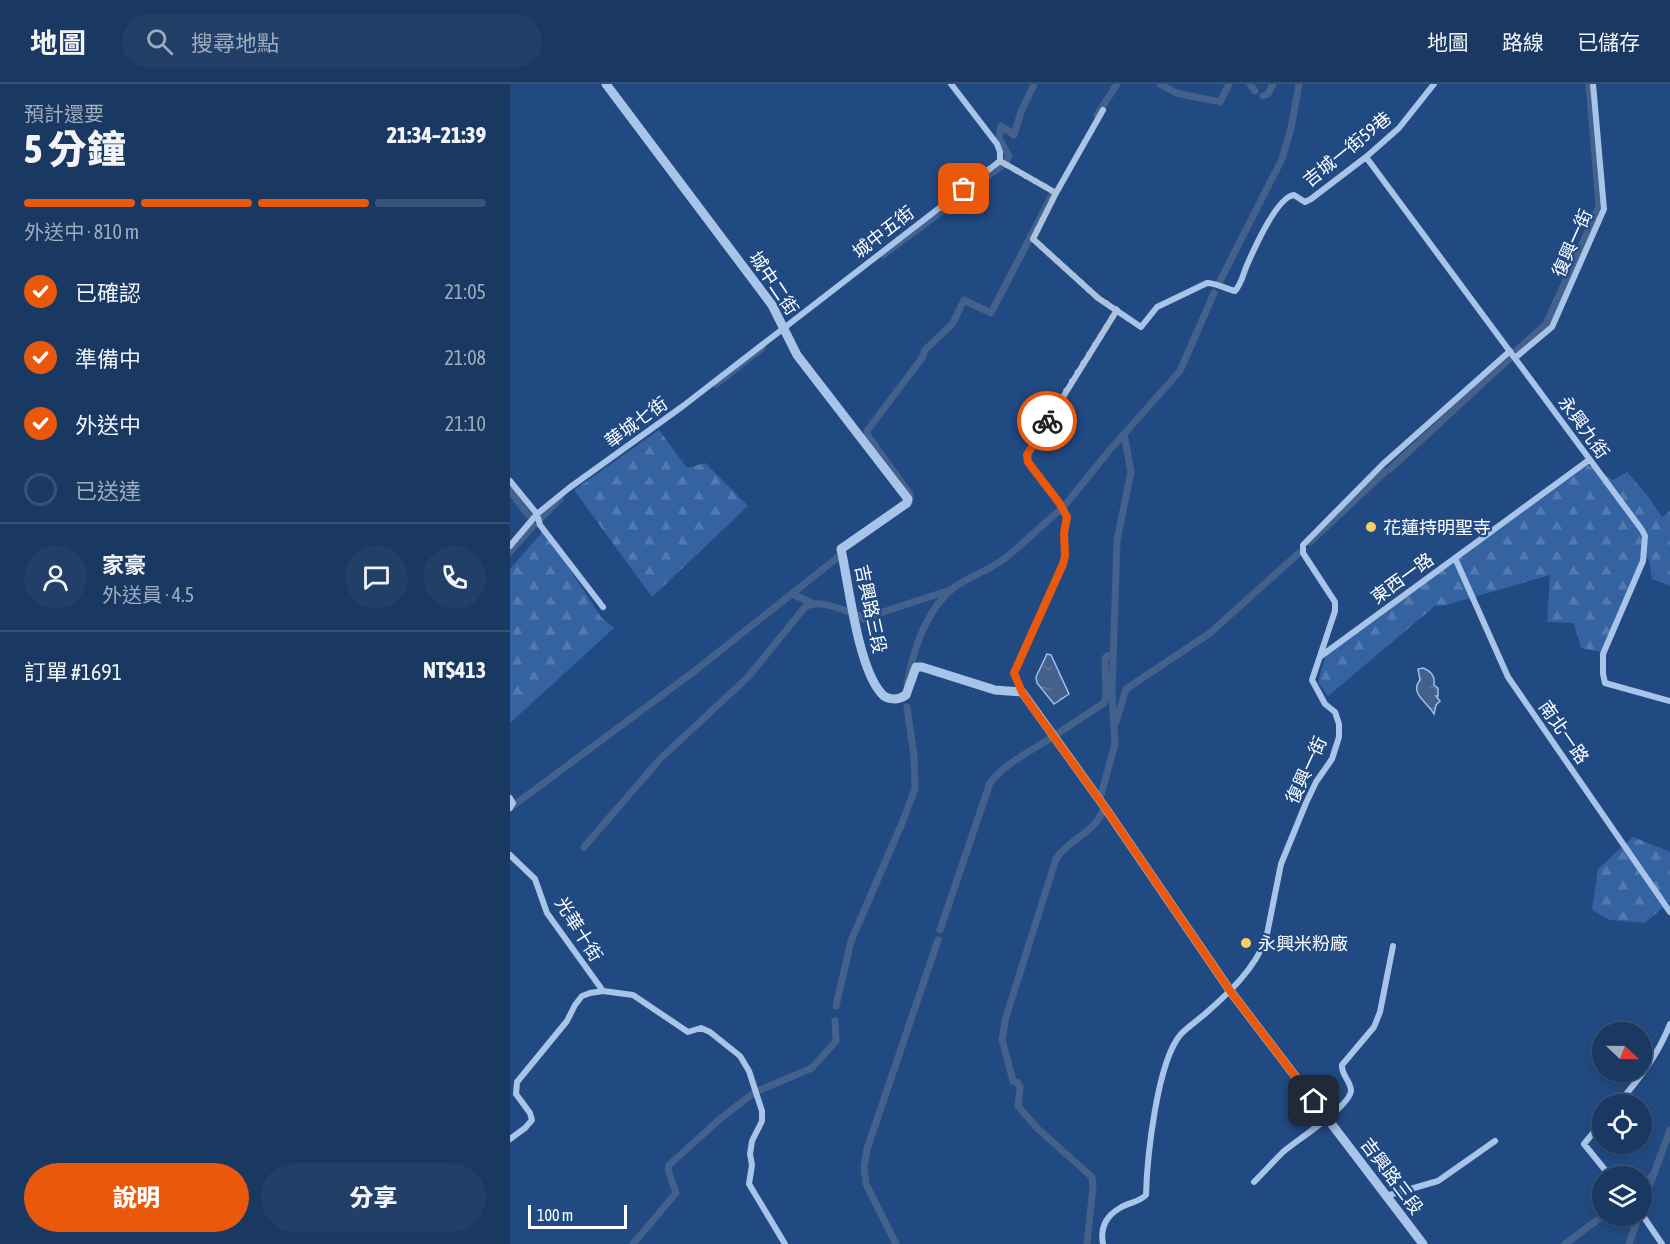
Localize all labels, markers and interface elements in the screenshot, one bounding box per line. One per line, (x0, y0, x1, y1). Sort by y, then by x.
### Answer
search box (122, 14, 542, 68)
icon: search (143, 25, 176, 58)
text: 地圖 (30, 27, 86, 59)
text: 搜尋地點 (191, 30, 279, 56)
text: 地圖 (1427, 30, 1469, 54)
text: 路線 (1502, 30, 1544, 54)
text: 已儲存 (1577, 30, 1640, 54)
text: 預計還要 (24, 102, 104, 125)
street label: 吉城一街59巷 (1299, 107, 1395, 191)
text: 21:34–21:39 (387, 122, 486, 148)
text: 5 分鐘 (24, 127, 126, 171)
pin (938, 163, 989, 214)
icon: bag (947, 172, 980, 205)
street label: 城中五街 (848, 202, 918, 262)
street label: 復興一街 (1548, 206, 1596, 280)
text: 外送中 · 810 m (24, 220, 139, 243)
street label: 城中二街 (745, 247, 803, 319)
icon: check (24, 275, 57, 308)
text: 已確認 (75, 280, 141, 306)
text: 21:05 (444, 280, 486, 303)
icon: check (24, 341, 57, 374)
text: 準備中 (75, 346, 141, 372)
text: 21:08 (444, 346, 486, 369)
courier (1017, 391, 1077, 451)
street label: 華城七街 (601, 392, 671, 452)
street label: 永興九街 (1554, 392, 1614, 462)
icon: bike (1031, 405, 1064, 438)
icon: check (24, 407, 57, 440)
text: 外送中 (75, 412, 141, 438)
text: 21:10 (445, 412, 486, 435)
text: 已送達 (75, 478, 141, 504)
place label: 花蓮持明聖寺 (1383, 517, 1491, 538)
marker: 花蓮持明聖寺 (1364, 520, 1378, 534)
button: person (24, 546, 87, 609)
button: chat (345, 546, 408, 609)
button: phone (423, 546, 486, 609)
street label: 東西一路 (1367, 548, 1437, 608)
text: 家豪 (102, 552, 146, 578)
street label: 吉興路三段 (851, 563, 891, 655)
text: 外送員 · 4.5 (102, 583, 194, 606)
text: NT$413 (423, 657, 486, 683)
text: 訂單 #1691 (24, 659, 122, 685)
street label: 南北一路 (1535, 696, 1593, 768)
street label: 復興一街 (1281, 733, 1331, 807)
street label: 光華十街 (551, 893, 607, 965)
place label: 永興米粉廠 (1258, 933, 1348, 954)
marker: 永興米粉廠 (1239, 936, 1253, 950)
north arrow (1592, 1022, 1652, 1082)
map controls (1592, 1022, 1652, 1226)
pin (1288, 1075, 1339, 1126)
icon: home (1297, 1084, 1330, 1117)
button: locate (1592, 1094, 1652, 1154)
street label: 吉興路三段 (1357, 1134, 1427, 1218)
button: 說明 (24, 1163, 249, 1232)
button: 分享 (261, 1163, 486, 1232)
button: layers (1592, 1166, 1652, 1226)
scale bar (528, 1202, 627, 1230)
text: 100 m (537, 1206, 573, 1224)

